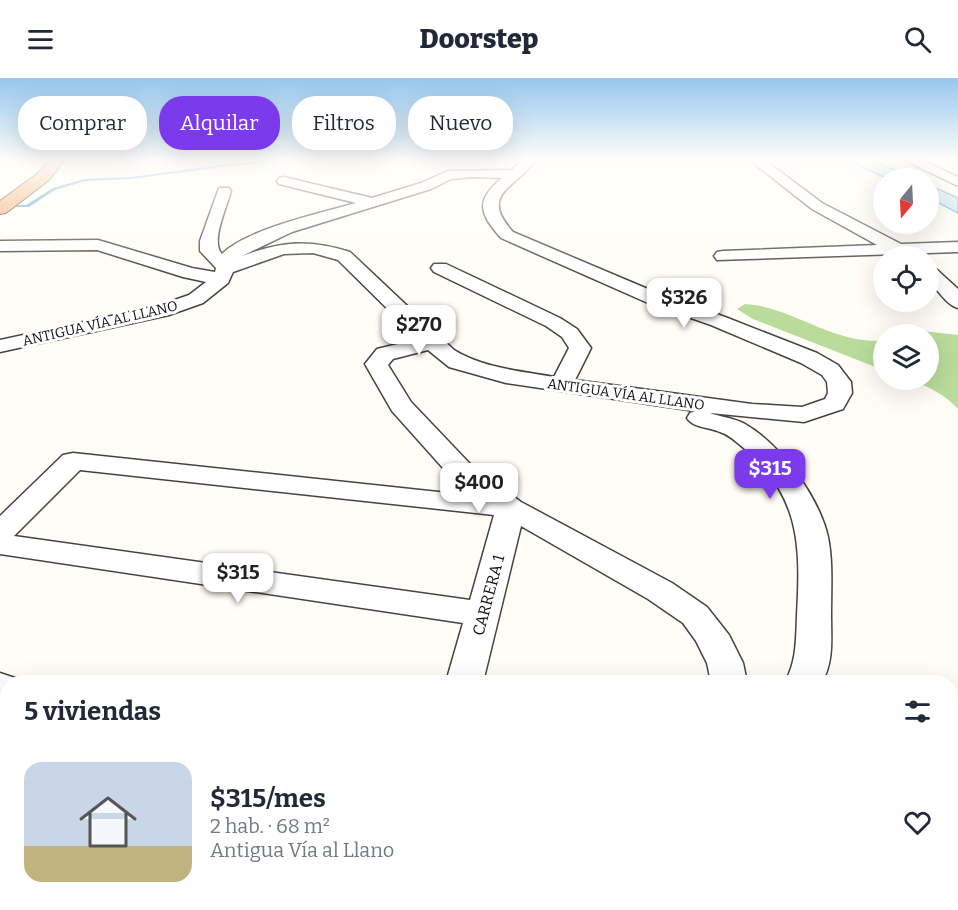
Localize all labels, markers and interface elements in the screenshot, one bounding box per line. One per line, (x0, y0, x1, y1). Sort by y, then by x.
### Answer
icon: menu (24, 23, 57, 56)
text: Doorstep (420, 23, 538, 55)
icon: search (901, 23, 934, 56)
chip: Comprar (18, 96, 147, 150)
chip: Alquilar (159, 96, 280, 150)
chip: Filtros (292, 96, 396, 150)
chip: Nuevo (408, 96, 513, 150)
north arrow (873, 168, 939, 234)
map controls (873, 168, 939, 390)
button: locate (873, 246, 939, 312)
pin: $326 (648, 278, 720, 329)
text: $326 (661, 285, 707, 309)
street label: ANTIGUA VÍA AL LLANO (21, 296, 179, 350)
pin: $270 (383, 305, 455, 356)
text: $270 (396, 312, 442, 336)
button: layers (873, 324, 939, 390)
street label: ANTIGUA VÍA AL LLANO (546, 374, 706, 414)
pin: $315 (734, 449, 806, 500)
text: $315 (748, 456, 792, 480)
pin: $400 (443, 463, 515, 514)
text: $400 (454, 470, 504, 494)
street label: CARRERA 1 (469, 552, 509, 638)
pin: $315 (202, 553, 274, 604)
text: $315 (216, 560, 260, 584)
icon: filters (901, 695, 934, 728)
text: 5 viviendas (24, 696, 161, 727)
text: $315/mes (210, 783, 326, 814)
icon: home (72, 786, 144, 858)
icon: heart (901, 806, 934, 839)
text: 2 hab. · 68 m² (210, 814, 330, 838)
text: Antigua Vía al Llano (210, 838, 394, 862)

